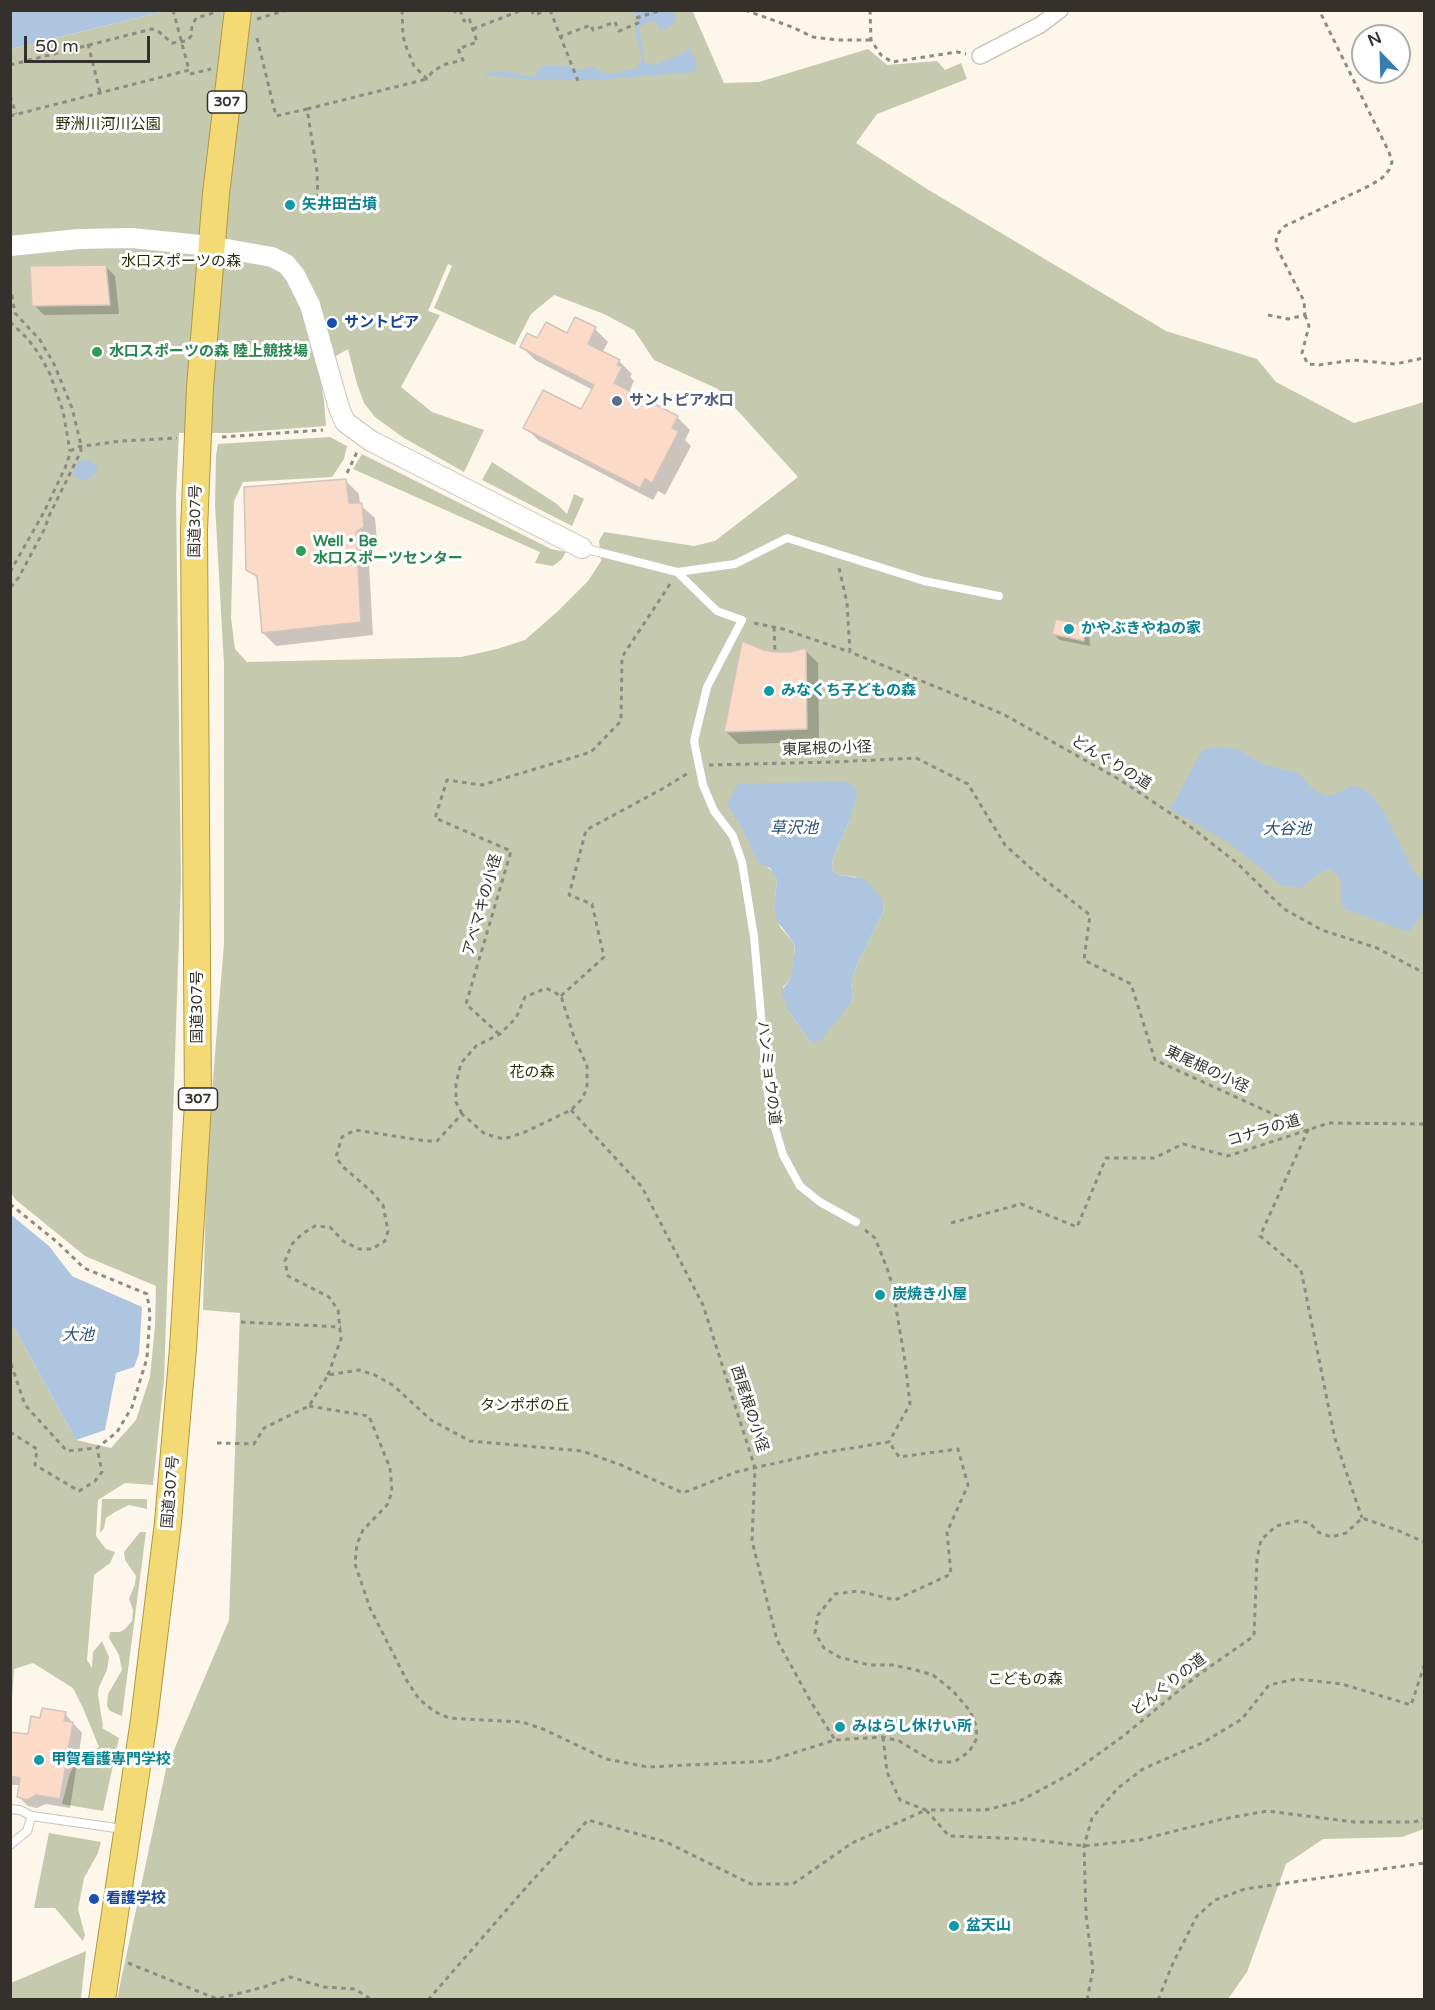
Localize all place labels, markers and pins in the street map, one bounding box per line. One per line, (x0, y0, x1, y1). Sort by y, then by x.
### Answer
place label: 矢井田古墳 (302, 196, 377, 214)
marker: 矢井田古墳 (283, 198, 297, 212)
place label: サントピア (344, 314, 419, 332)
marker: サントピア (325, 316, 339, 330)
place label: 水口スポーツの森 陸上競技場 (109, 343, 308, 361)
marker: 水口スポーツの森 陸上競技場 (90, 345, 104, 359)
place label: サントピア水口 (629, 392, 734, 410)
marker: サントピア水口 (610, 394, 624, 408)
place label: Well・Be 水口スポーツセンター (313, 533, 463, 568)
marker: Well・Be 水口スポーツセンター (294, 544, 308, 558)
place label: かやぶきやねの家 (1081, 620, 1201, 638)
marker: かやぶきやねの家 (1062, 622, 1076, 636)
place label: みなくち子どもの森 (781, 682, 916, 700)
marker: みなくち子どもの森 (762, 684, 776, 698)
place label: 炭焼き小屋 (892, 1286, 967, 1304)
marker: 炭焼き小屋 (873, 1288, 887, 1302)
place label: みはらし休けい所 (852, 1718, 972, 1736)
marker: みはらし休けい所 (833, 1720, 847, 1734)
place label: 甲賀看護専門学校 (51, 1751, 171, 1769)
marker: 甲賀看護専門学校 (32, 1753, 46, 1767)
place label: 看護学校 (106, 1890, 166, 1908)
marker: 看護学校 (87, 1892, 101, 1906)
place label: 盆天山 (966, 1917, 1011, 1935)
marker: 盆天山 (947, 1919, 961, 1933)

